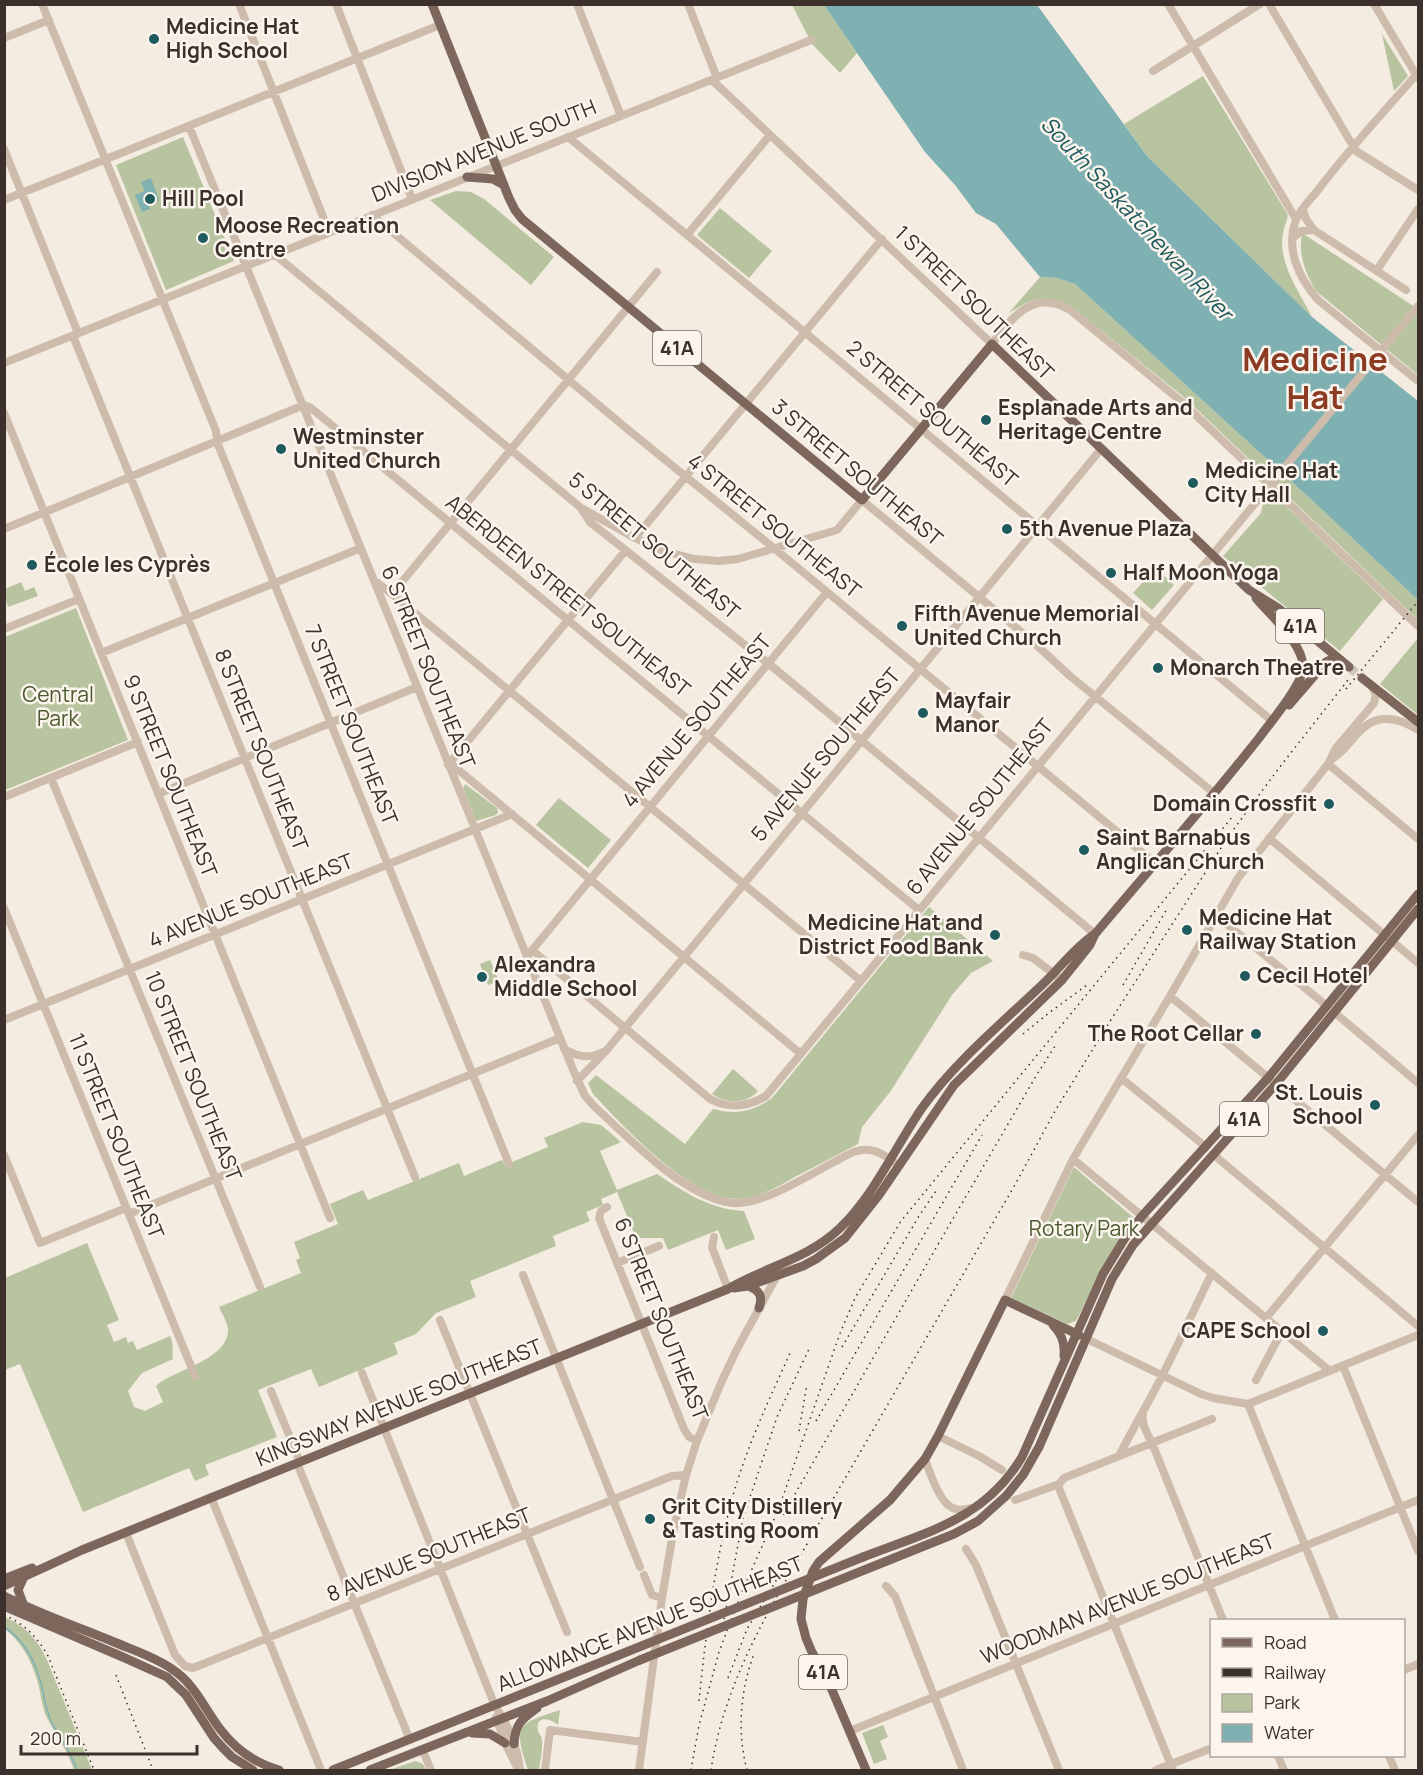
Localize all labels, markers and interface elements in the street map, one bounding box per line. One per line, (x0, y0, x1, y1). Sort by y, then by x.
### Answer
place label: Medicine Hat High School (166, 12, 299, 64)
marker: Medicine Hat High School (147, 32, 161, 46)
street label: DIVISION AVENUE SOUTH (367, 92, 600, 208)
water label: South Saskatchewan River (1034, 109, 1242, 329)
place label: Hill Pool (162, 184, 244, 212)
marker: Hill Pool (143, 192, 157, 206)
place label: Moose Recreation Centre (215, 211, 399, 263)
street label: 1 STREET SOUTHEAST (889, 219, 1061, 386)
marker: Moose Recreation Centre (196, 231, 210, 245)
road number: 41A (653, 331, 701, 365)
street label: 2 STREET SOUTHEAST (841, 333, 1024, 493)
district label: Medicine Hat (1242, 336, 1388, 419)
street label: 3 STREET SOUTHEAST (766, 393, 949, 552)
place label: Esplanade Arts and Heritage Centre (998, 393, 1193, 445)
marker: Esplanade Arts and Heritage Centre (979, 413, 993, 427)
place label: Westminster United Church (293, 422, 441, 474)
marker: Westminster United Church (274, 442, 288, 456)
street label: 4 STREET SOUTHEAST (682, 447, 868, 604)
place label: Medicine Hat City Hall (1205, 456, 1338, 508)
street label: 5 STREET SOUTHEAST (563, 465, 746, 625)
marker: Medicine Hat City Hall (1186, 476, 1200, 490)
street label: ABERDEEN STREET SOUTHEAST (441, 488, 697, 703)
place label: 5th Avenue Plaza (1019, 514, 1192, 542)
marker: 5th Avenue Plaza (1000, 522, 1014, 536)
place label: École les Cyprès (44, 550, 210, 578)
marker: École les Cyprès (25, 558, 39, 572)
place label: Half Moon Yoga (1123, 558, 1279, 586)
street label: 6 STREET SOUTHEAST (375, 561, 483, 772)
marker: Half Moon Yoga (1104, 566, 1118, 580)
place label: Fifth Avenue Memorial United Church (914, 599, 1139, 651)
road number: 41A (1276, 609, 1324, 643)
marker: Fifth Avenue Memorial United Church (895, 619, 909, 633)
street label: 7 STREET SOUTHEAST (299, 620, 405, 829)
street label: 4 AVENUE SOUTHEAST (615, 627, 777, 813)
street label: 8 STREET SOUTHEAST (209, 645, 315, 855)
place label: Monarch Theatre (1170, 653, 1344, 681)
street label: 5 AVENUE SOUTHEAST (744, 661, 906, 847)
marker: Monarch Theatre (1151, 661, 1165, 675)
street label: 9 STREET SOUTHEAST (117, 670, 225, 881)
park label: Central Park (22, 680, 94, 732)
place label: Mayfair Manor (935, 686, 1011, 738)
marker: Mayfair Manor (916, 706, 930, 720)
street label: 6 AVENUE SOUTHEAST (899, 712, 1059, 900)
place label: Domain Crossfit (1153, 789, 1317, 817)
marker: Domain Crossfit (1322, 797, 1336, 811)
place label: Saint Barnabus Anglican Church (1096, 823, 1264, 875)
marker: Saint Barnabus Anglican Church (1077, 843, 1091, 857)
street label: 4 AVENUE SOUTHEAST (144, 846, 358, 954)
place label: Medicine Hat Railway Station (1199, 903, 1356, 955)
place label: Medicine Hat and District Food Bank (799, 908, 984, 960)
marker: Medicine Hat Railway Station (1180, 923, 1194, 937)
marker: Medicine Hat and District Food Bank (988, 928, 1002, 942)
place label: Alexandra Middle School (494, 950, 637, 1002)
place label: Cecil Hotel (1257, 961, 1368, 989)
street label: 10 STREET SOUTHEAST (139, 967, 249, 1185)
marker: Cecil Hotel (1238, 969, 1252, 983)
marker: Alexandra Middle School (475, 970, 489, 984)
place label: The Root Cellar (1088, 1019, 1244, 1047)
marker: The Root Cellar (1249, 1027, 1263, 1041)
street label: 11 STREET SOUTHEAST (63, 1029, 171, 1243)
place label: St. Louis School (1275, 1078, 1363, 1130)
marker: St. Louis School (1368, 1098, 1382, 1112)
road number: 41A (1220, 1102, 1268, 1136)
street label: 6 STREET SOUTHEAST (608, 1213, 716, 1424)
park label: Rotary Park (1029, 1214, 1140, 1242)
place label: CAPE School (1181, 1316, 1311, 1344)
marker: CAPE School (1316, 1324, 1330, 1338)
street label: KINGSWAY AVENUE SOUTHEAST (251, 1332, 546, 1472)
place label: Grit City Distillery & Tasting Room (662, 1492, 842, 1544)
street label: 8 AVENUE SOUTHEAST (322, 1500, 535, 1608)
marker: Grit City Distillery & Tasting Room (643, 1512, 657, 1526)
street label: WOODMAN AVENUE SOUTHEAST (976, 1526, 1279, 1670)
street label: ALLOWANCE AVENUE SOUTHEAST (492, 1549, 807, 1697)
legend (1210, 1619, 1405, 1757)
text: Road (1264, 1630, 1307, 1654)
road number: 41A (799, 1655, 847, 1689)
text: Railway (1264, 1660, 1326, 1684)
text: Park (1264, 1690, 1301, 1714)
scale bar (21, 1718, 196, 1756)
text: Water (1264, 1720, 1314, 1744)
text: 200 m (30, 1726, 81, 1750)

